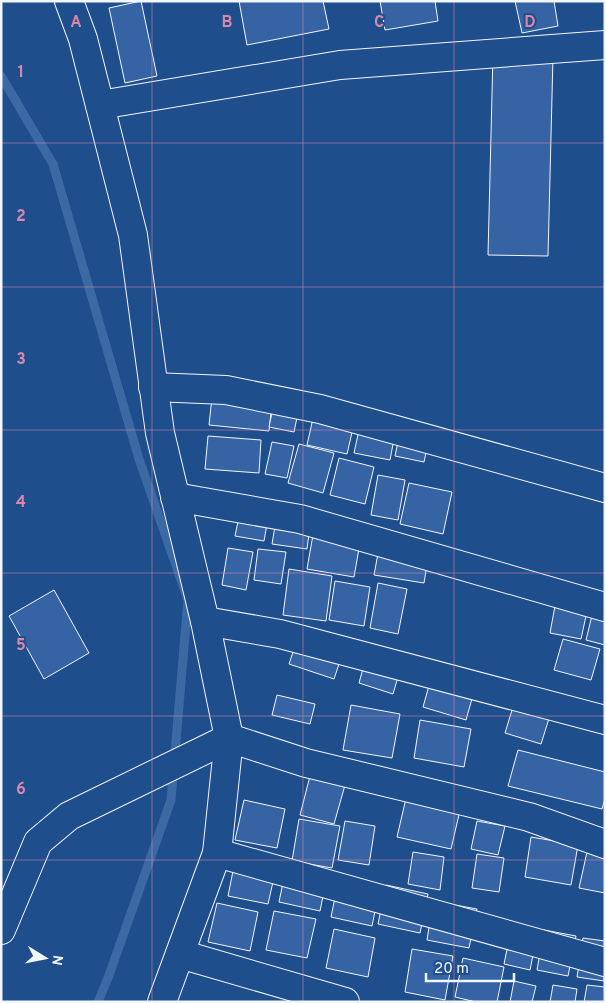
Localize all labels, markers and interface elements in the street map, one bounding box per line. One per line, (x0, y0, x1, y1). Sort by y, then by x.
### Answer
text: A (70, 13, 82, 33)
text: B (221, 13, 233, 33)
text: C (374, 13, 384, 33)
text: D (524, 13, 536, 33)
text: 1 (18, 63, 24, 83)
text: 2 (16, 207, 26, 227)
text: 3 (16, 350, 26, 370)
text: 4 (16, 493, 26, 513)
text: 5 (16, 636, 26, 656)
text: 6 (16, 780, 26, 800)
north arrow (20, 933, 70, 983)
scale bar (426, 950, 514, 982)
text: N (47, 954, 66, 966)
text: 20 m (434, 960, 469, 979)

